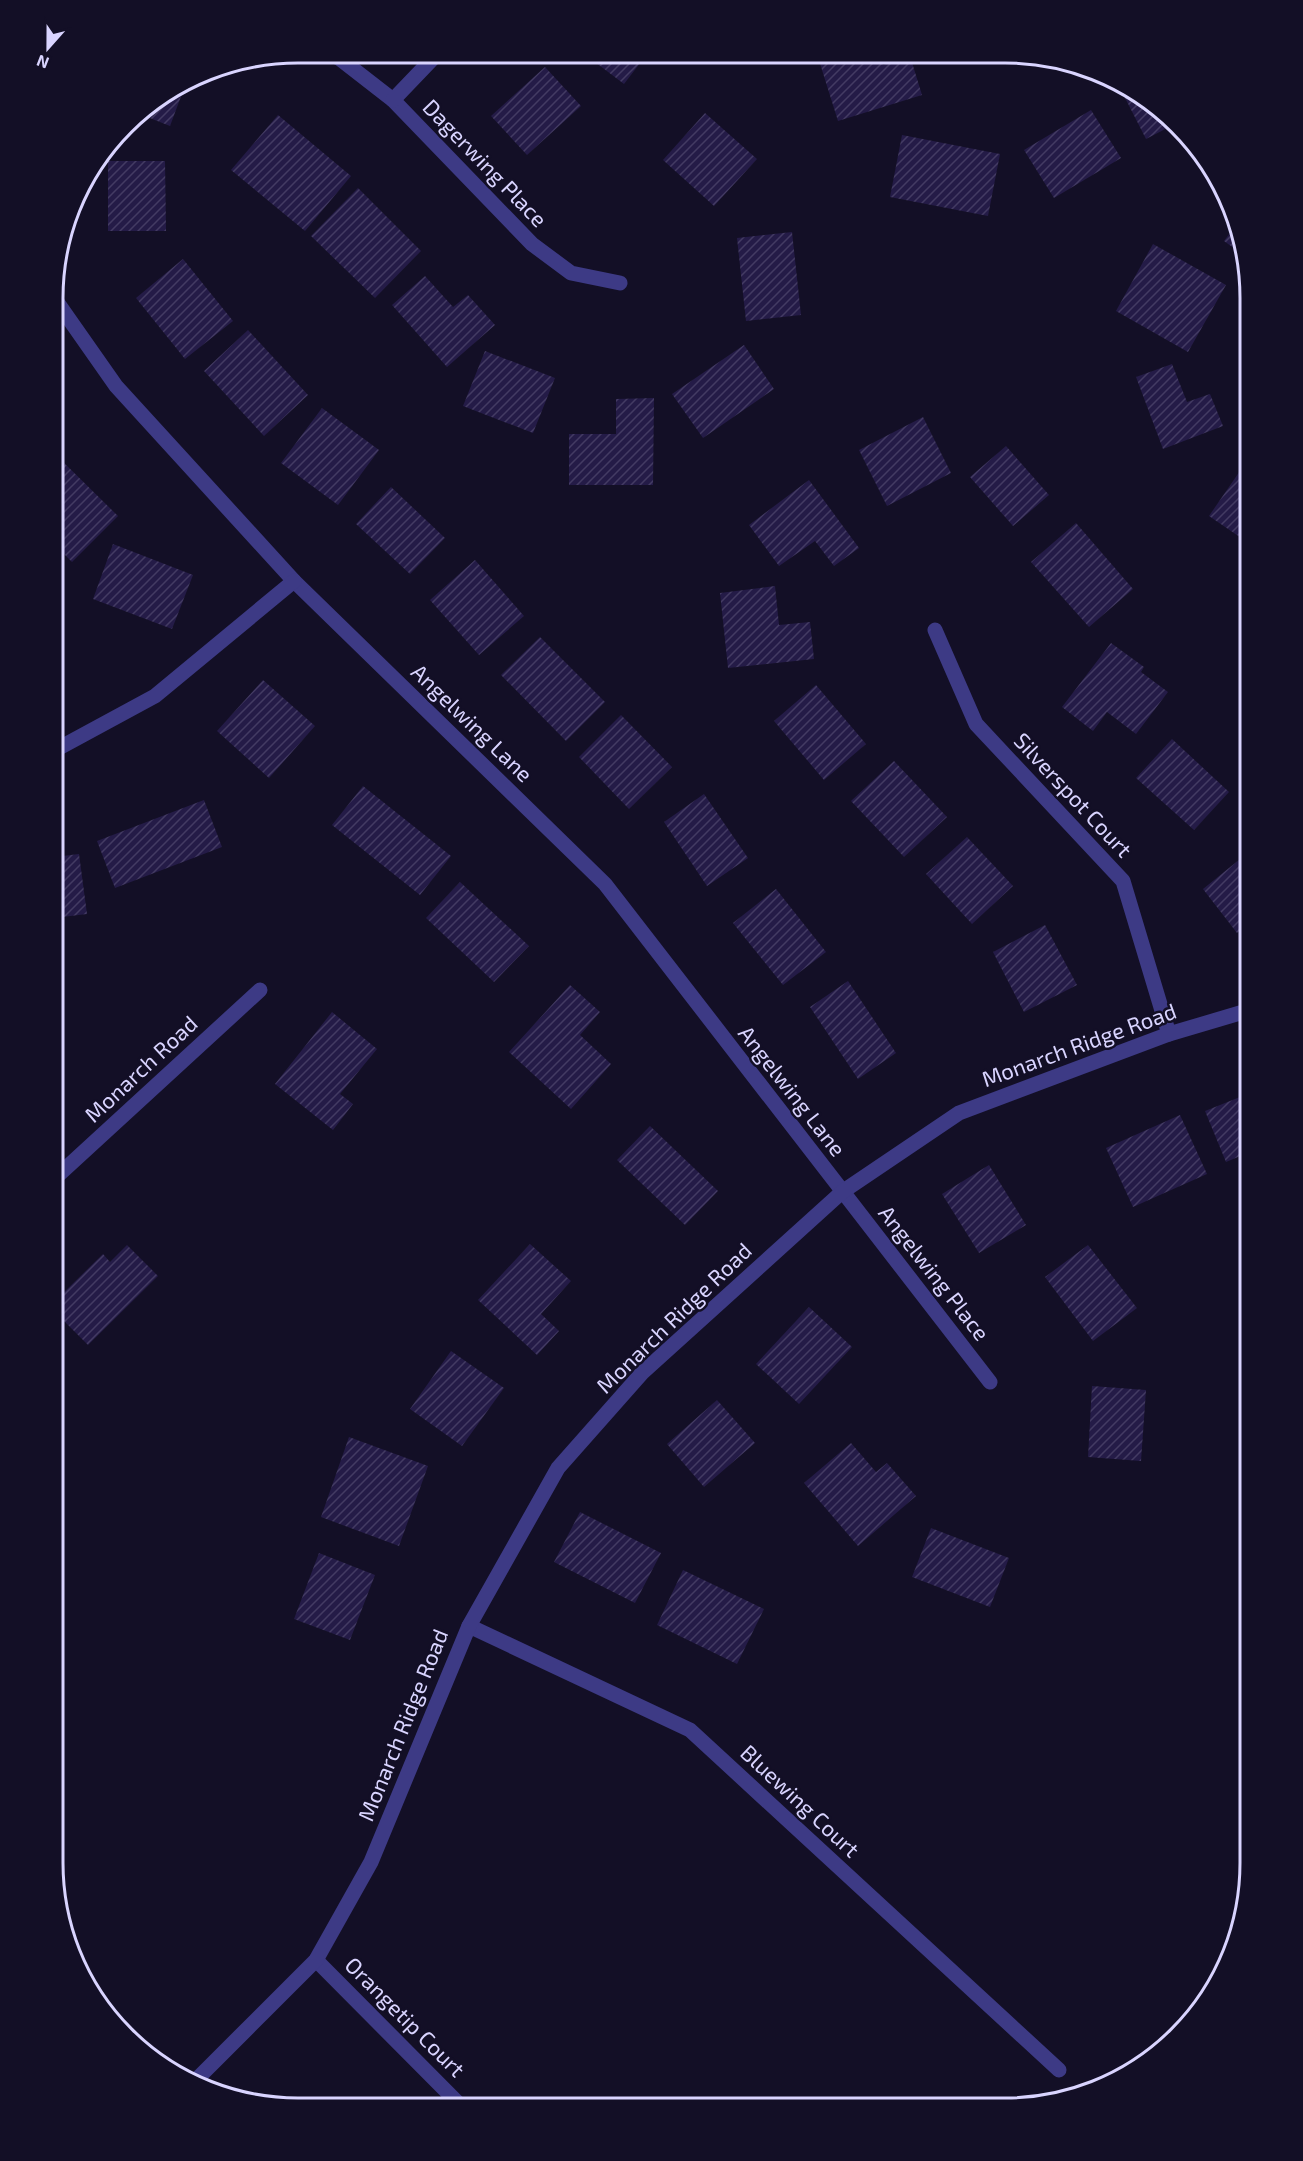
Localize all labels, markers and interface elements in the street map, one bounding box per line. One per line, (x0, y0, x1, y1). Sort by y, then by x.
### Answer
north arrow (18, 18, 78, 78)
text: N (34, 52, 51, 73)
street label: Dagerwing Place (418, 93, 553, 231)
street label: Angelwing Lane (407, 658, 539, 787)
street label: Silverspot Court (1009, 727, 1138, 862)
street label: Monarch Ridge Road (978, 997, 1179, 1091)
street label: Monarch Road (79, 1010, 202, 1127)
street label: Angelwing Lane (734, 1020, 852, 1161)
street label: Angelwing Place (874, 1200, 996, 1345)
street label: Monarch Ridge Road (591, 1237, 756, 1398)
street label: Monarch Ridge Road (352, 1625, 452, 1824)
street label: Bluewing Court (736, 1739, 865, 1862)
street label: Orangetip Court (340, 1951, 471, 2082)

